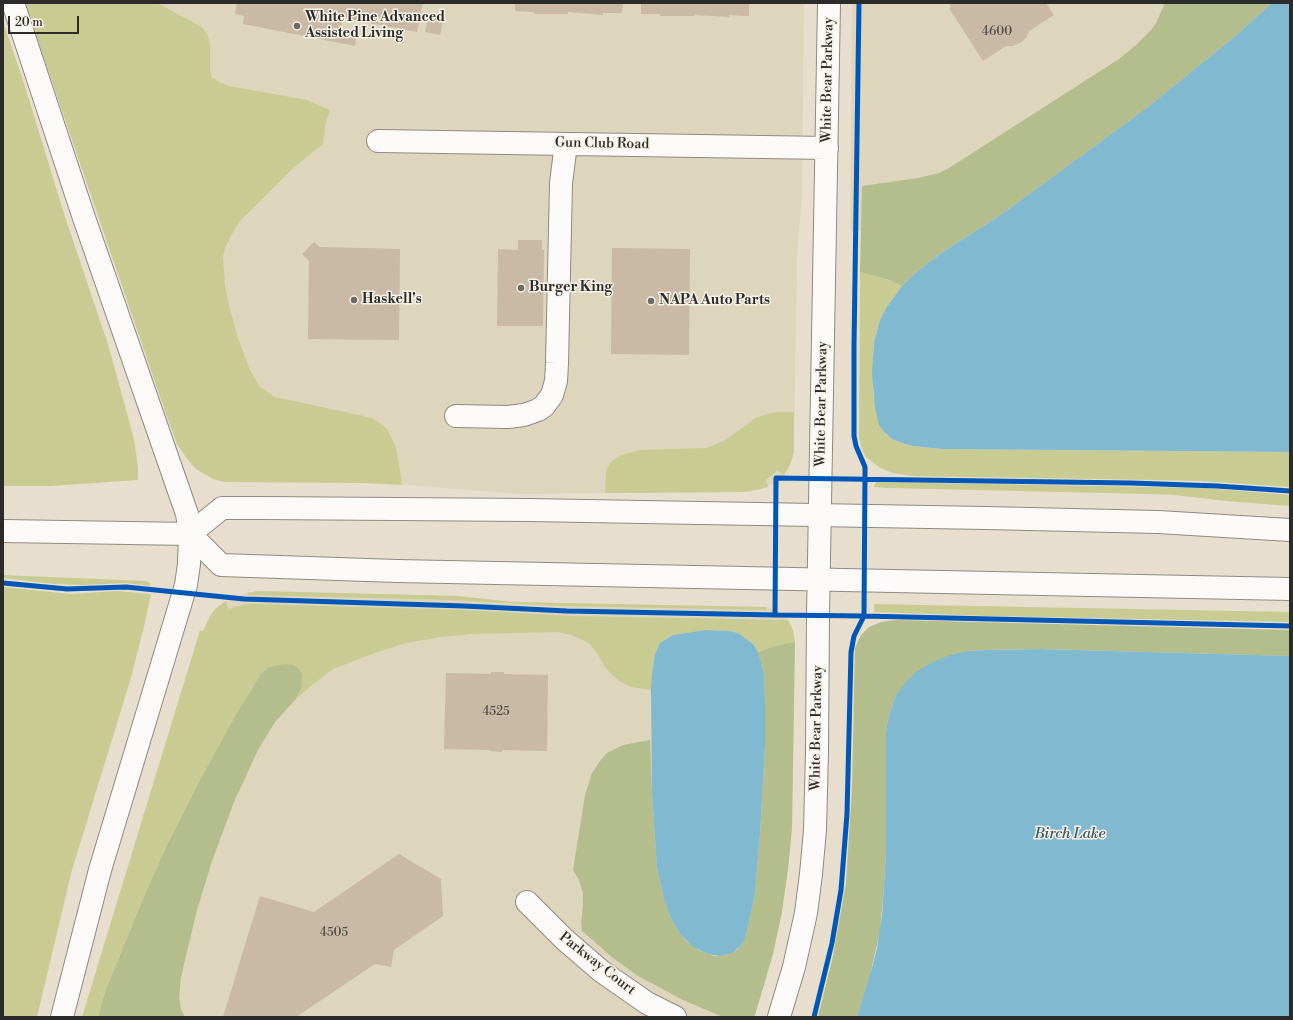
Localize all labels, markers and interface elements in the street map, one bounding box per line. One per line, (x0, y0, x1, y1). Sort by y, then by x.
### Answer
scale bar (10, 8, 81, 34)
place label: White Pine Advanced Assisted Living (305, 10, 445, 42)
text: 20 m (15, 15, 43, 30)
street label: White Bear Parkway (819, 17, 837, 143)
marker: White Pine Advanced Assisted Living (292, 21, 302, 31)
house number: 4600 (982, 25, 1012, 39)
street label: Gun Club Road (555, 135, 649, 153)
place label: Burger King (529, 280, 612, 296)
marker: Burger King (516, 283, 526, 293)
place label: Haskell's (362, 292, 422, 308)
place label: NAPA Auto Parts (659, 293, 770, 309)
marker: Haskell's (349, 295, 359, 305)
marker: NAPA Auto Parts (646, 296, 656, 306)
street label: White Bear Parkway (813, 341, 831, 467)
street label: White Bear Parkway (808, 665, 826, 791)
house number: 4525 (482, 705, 510, 719)
water label: Birch Lake (1034, 825, 1106, 843)
house number: 4505 (320, 926, 348, 940)
street label: Parkway Court (555, 929, 639, 999)

